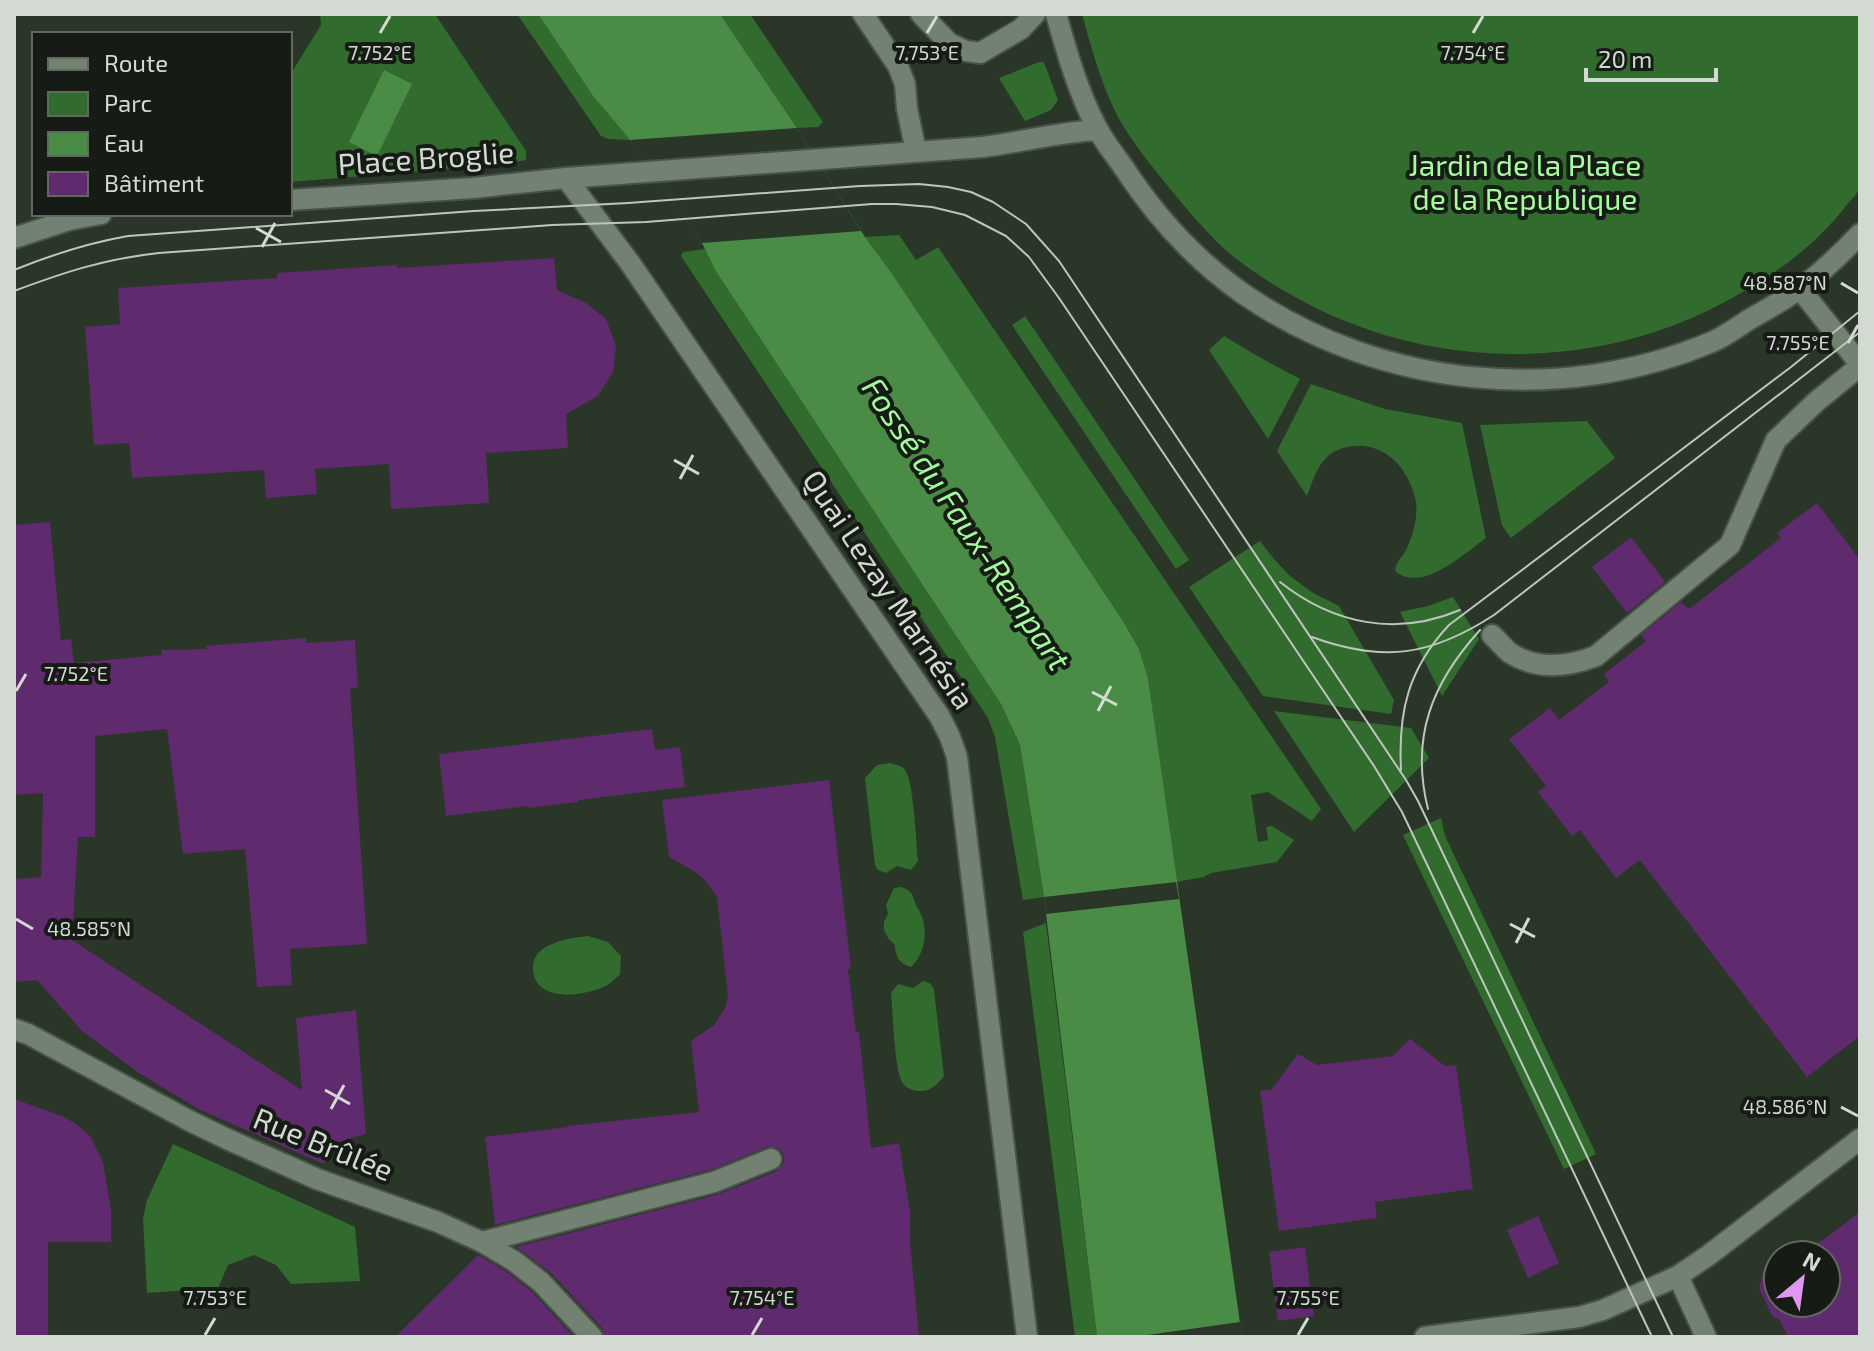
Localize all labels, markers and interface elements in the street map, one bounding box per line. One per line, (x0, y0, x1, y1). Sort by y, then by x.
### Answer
legend (32, 32, 292, 216)
scale bar (1586, 32, 1716, 82)
text: 7.752°E (348, 40, 412, 64)
text: 7.753°E (895, 40, 959, 64)
text: 7.754°E (1441, 40, 1505, 64)
text: 20 m (1598, 44, 1652, 73)
text: Route (104, 48, 168, 77)
text: Parc (104, 88, 152, 117)
text: Eau (104, 128, 144, 157)
street label: Place Broglie (336, 133, 515, 181)
park label: Jardin de la Place de la Republique (1409, 146, 1641, 216)
text: Bâtiment (104, 168, 204, 197)
text: 48.587°N (1743, 270, 1827, 294)
text: 7.755°E (1766, 330, 1830, 354)
water label: Fossé du Faux-Rempart (855, 369, 1080, 678)
street label: Quai Lezay Marnésia (796, 463, 983, 715)
text: 7.752°E (44, 661, 108, 685)
text: 48.585°N (47, 916, 131, 940)
text: 48.586°N (1743, 1094, 1827, 1118)
street label: Rue Brûlée (249, 1099, 399, 1187)
north arrow (1762, 1239, 1842, 1319)
text: N (1799, 1245, 1825, 1276)
text: 7.753°E (183, 1285, 247, 1309)
text: 7.754°E (730, 1285, 794, 1309)
text: 7.755°E (1276, 1285, 1340, 1309)

